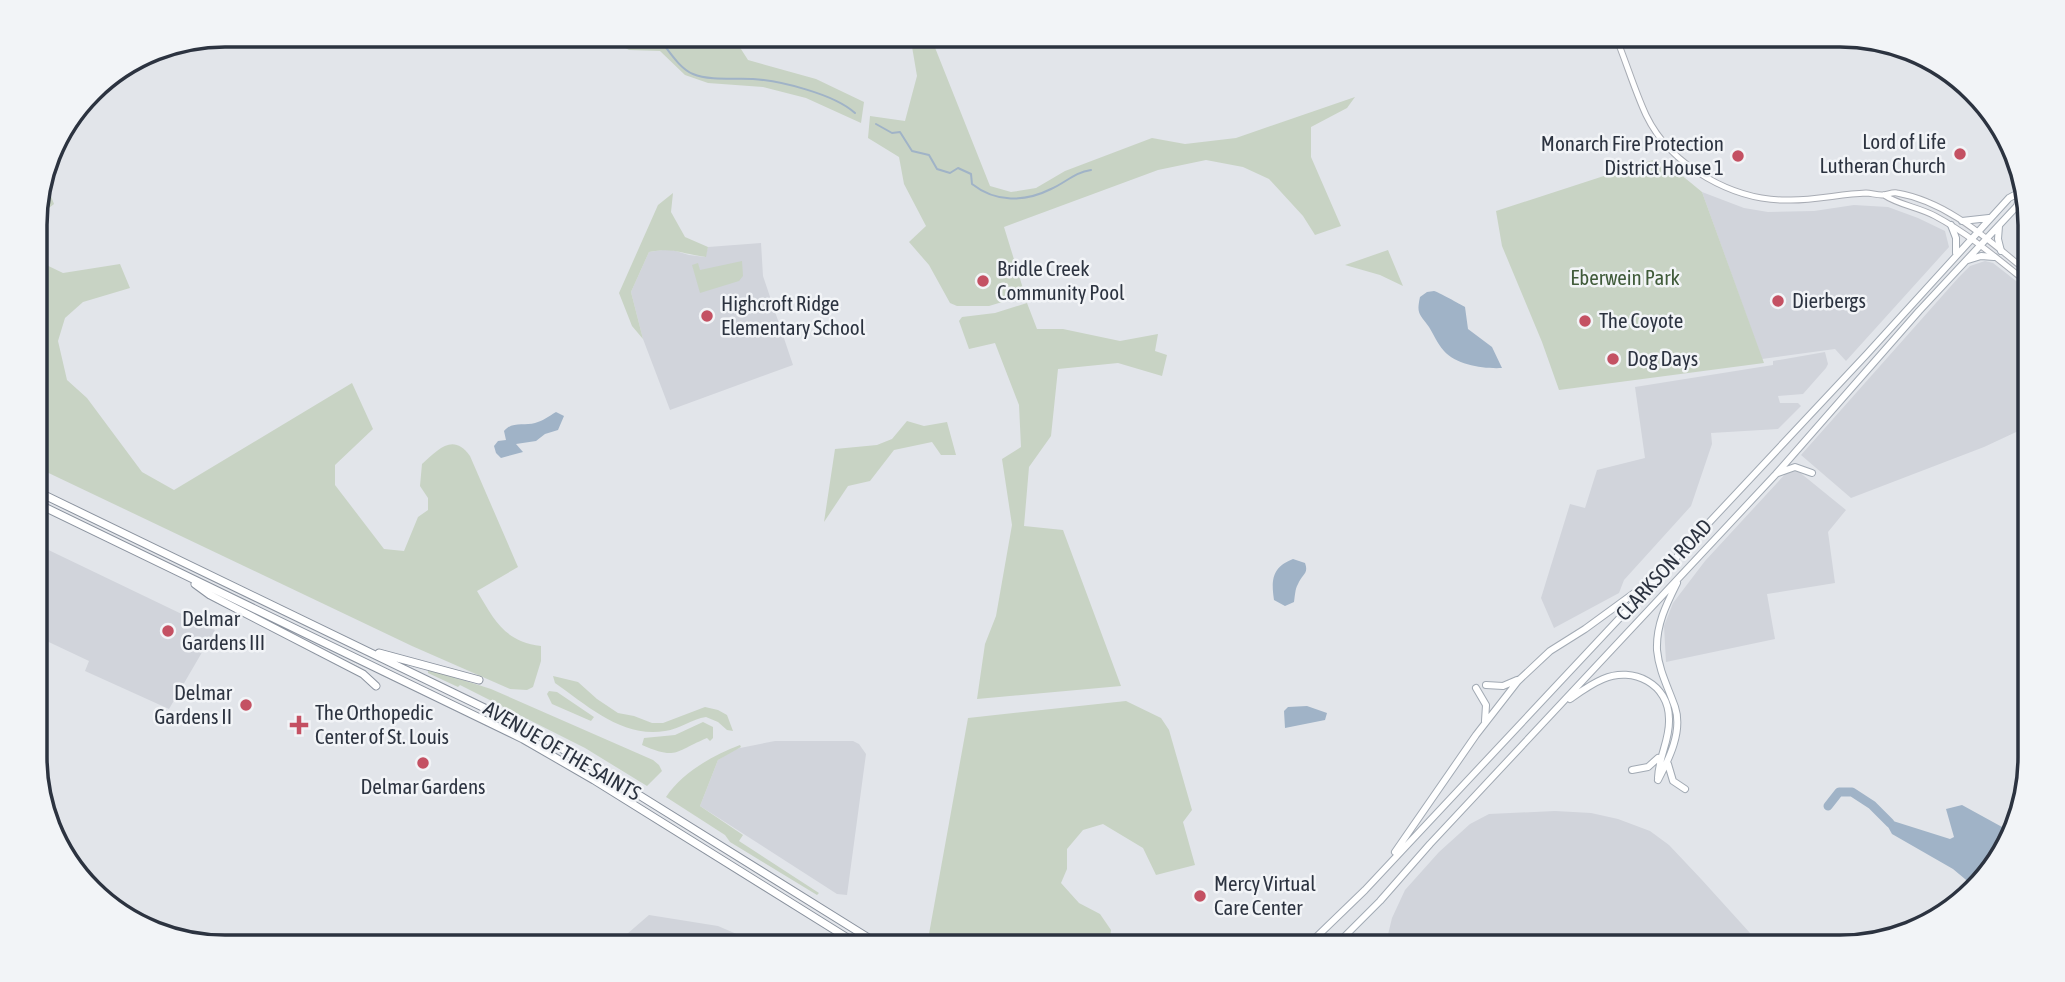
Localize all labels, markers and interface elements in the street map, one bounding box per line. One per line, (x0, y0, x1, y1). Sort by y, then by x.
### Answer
place label: Lord of Life Lutheran Church (1819, 129, 1946, 177)
place label: Monarch Fire Protection District House 1 (1541, 131, 1724, 179)
marker: Lord of Life Lutheran Church (1952, 146, 1968, 162)
marker: Monarch Fire Protection District House 1 (1730, 148, 1746, 164)
place label: Bridle Creek Community Pool (997, 256, 1125, 304)
park label: Eberwein Park (1570, 265, 1680, 289)
marker: Bridle Creek Community Pool (975, 273, 991, 289)
place label: Dierbergs (1792, 288, 1866, 312)
place label: Highcroft Ridge Elementary School (721, 291, 866, 339)
marker: Dierbergs (1770, 293, 1786, 309)
marker: Highcroft Ridge Elementary School (699, 308, 715, 324)
place label: The Coyote (1599, 308, 1683, 332)
marker: The Coyote (1577, 313, 1593, 329)
place label: Dog Days (1627, 346, 1698, 370)
marker: Dog Days (1605, 351, 1621, 367)
street label: CLARKSON ROAD (1610, 514, 1716, 625)
place label: Delmar Gardens III (182, 606, 265, 654)
marker: Delmar Gardens III (160, 623, 176, 639)
place label: Delmar Gardens II (154, 680, 233, 728)
street label: AVENUE OF THE SAINTS (480, 695, 645, 805)
marker: Delmar Gardens II (238, 697, 254, 713)
place label: The Orthopedic Center of St. Louis (315, 700, 449, 748)
marker: The Orthopedic Center of St. Louis (289, 715, 309, 735)
marker: Delmar Gardens (415, 755, 431, 771)
place label: Delmar Gardens (361, 774, 486, 798)
place label: Mercy Virtual Care Center (1214, 871, 1316, 919)
marker: Mercy Virtual Care Center (1192, 888, 1208, 904)

